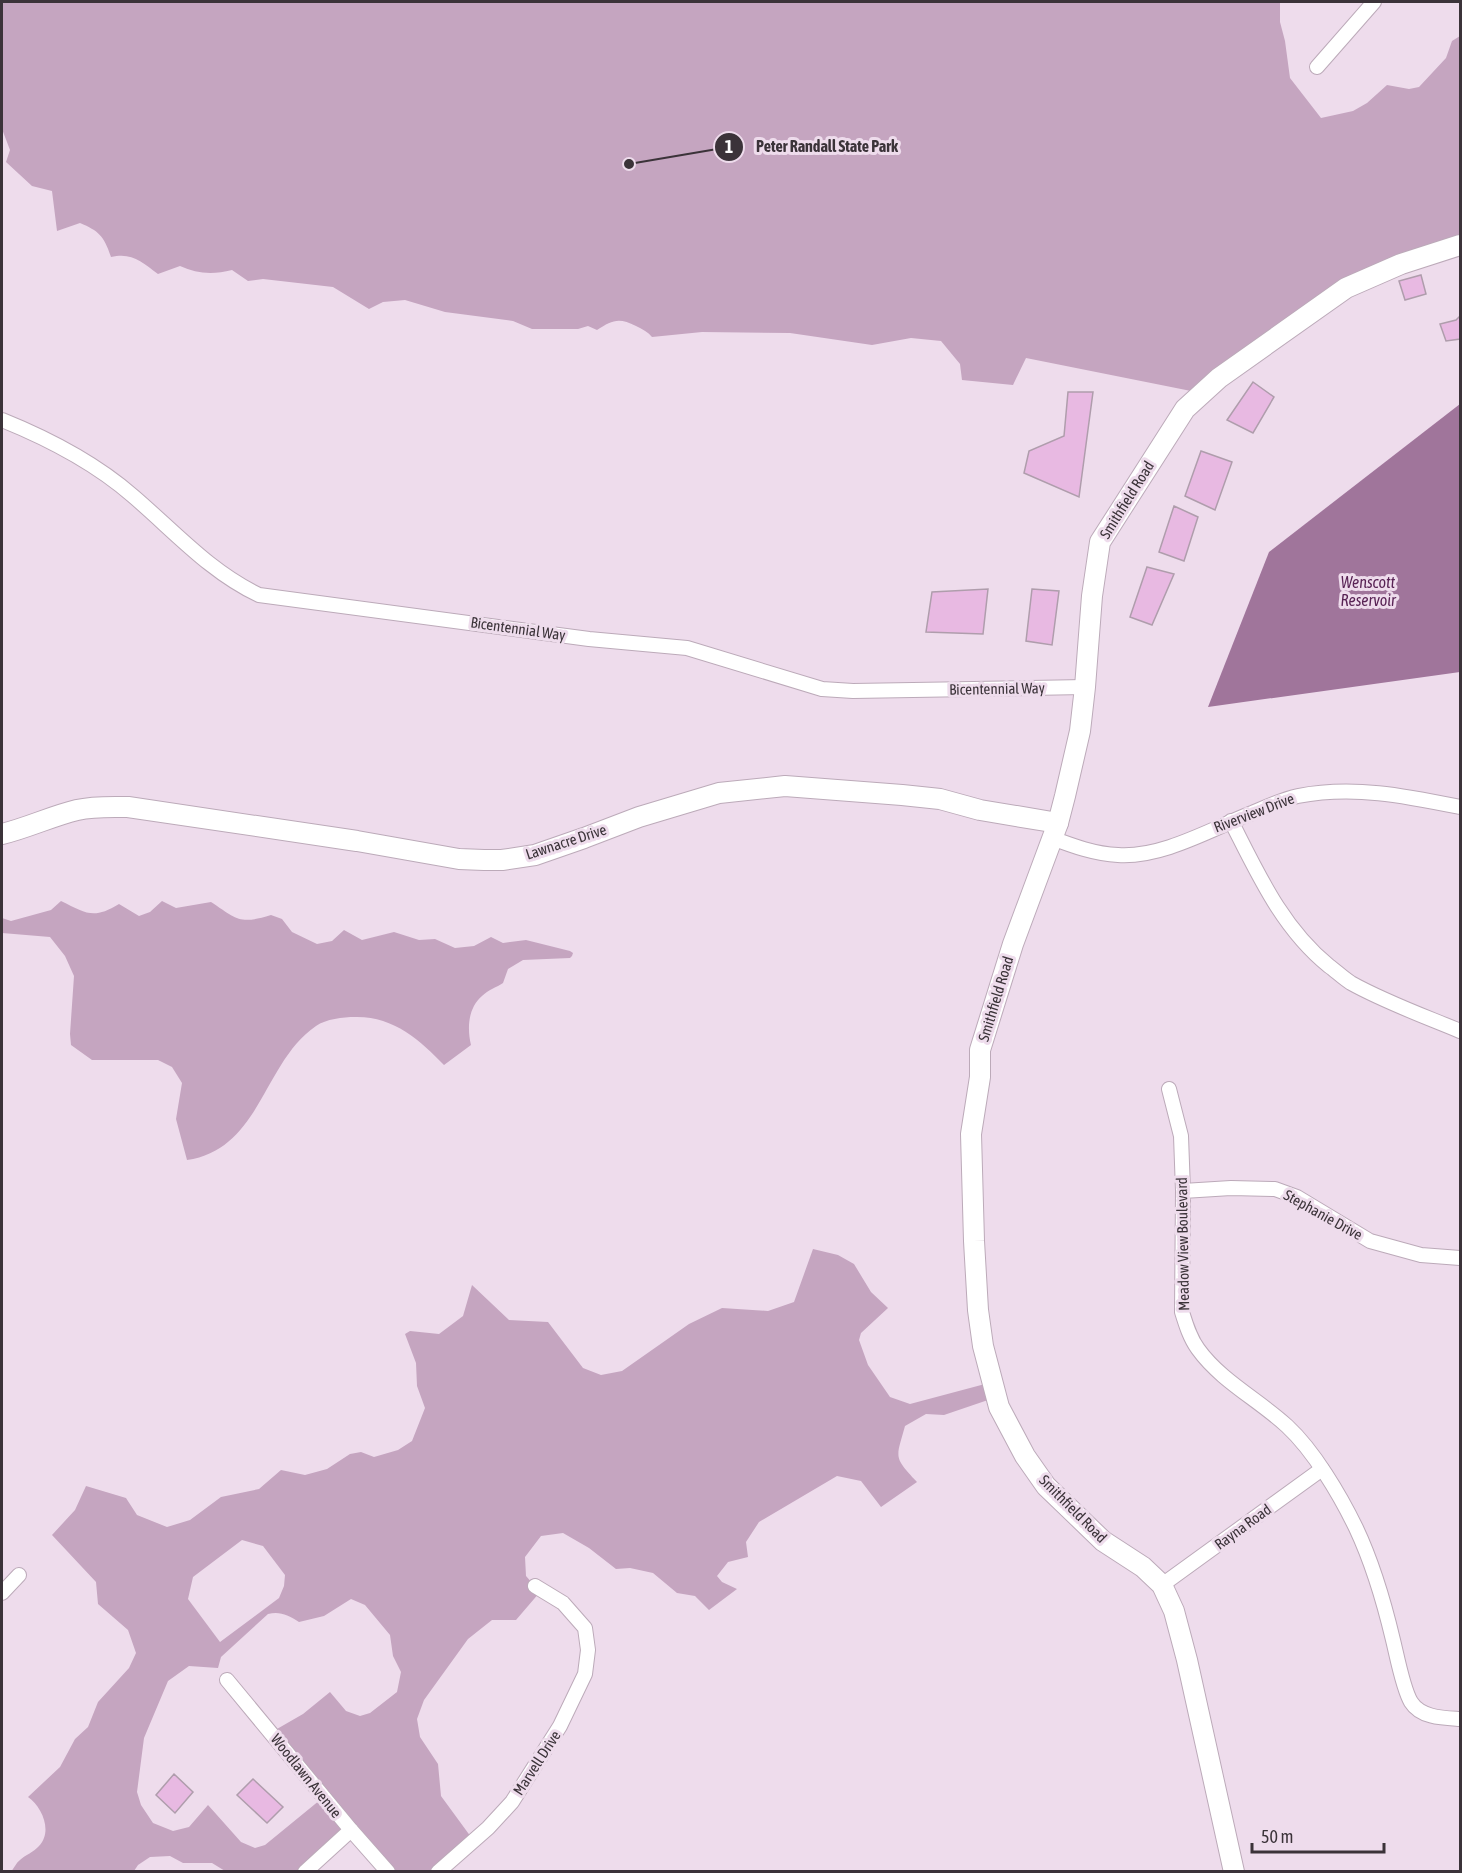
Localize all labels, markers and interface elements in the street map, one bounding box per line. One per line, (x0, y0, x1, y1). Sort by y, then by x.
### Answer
callout: Peter Randall State Park (714, 130, 910, 164)
text: 1 (725, 136, 733, 157)
text: Peter Randall State Park (756, 137, 899, 155)
street label: Smithfield Road (1096, 458, 1157, 542)
water label: Wenscott Reservoir (1340, 573, 1397, 609)
street label: Bicentennial Way (469, 613, 567, 644)
street label: Bicentennial Way (949, 679, 1045, 698)
street label: Riverview Drive (1211, 789, 1297, 836)
street label: Lawnacre Drive (523, 820, 609, 863)
street label: Smithfield Road (975, 954, 1017, 1043)
street label: Meadow View Boulevard (1173, 1177, 1192, 1311)
street label: Stephanie Drive (1281, 1186, 1366, 1243)
street label: Smithfield Road (1036, 1471, 1111, 1546)
street label: Rayna Road (1211, 1500, 1274, 1553)
street label: Marvell Drive (509, 1727, 564, 1798)
street label: Woodlawn Avenue (268, 1731, 345, 1821)
scale bar (1252, 1816, 1384, 1854)
text: 50 m (1261, 1826, 1293, 1847)

